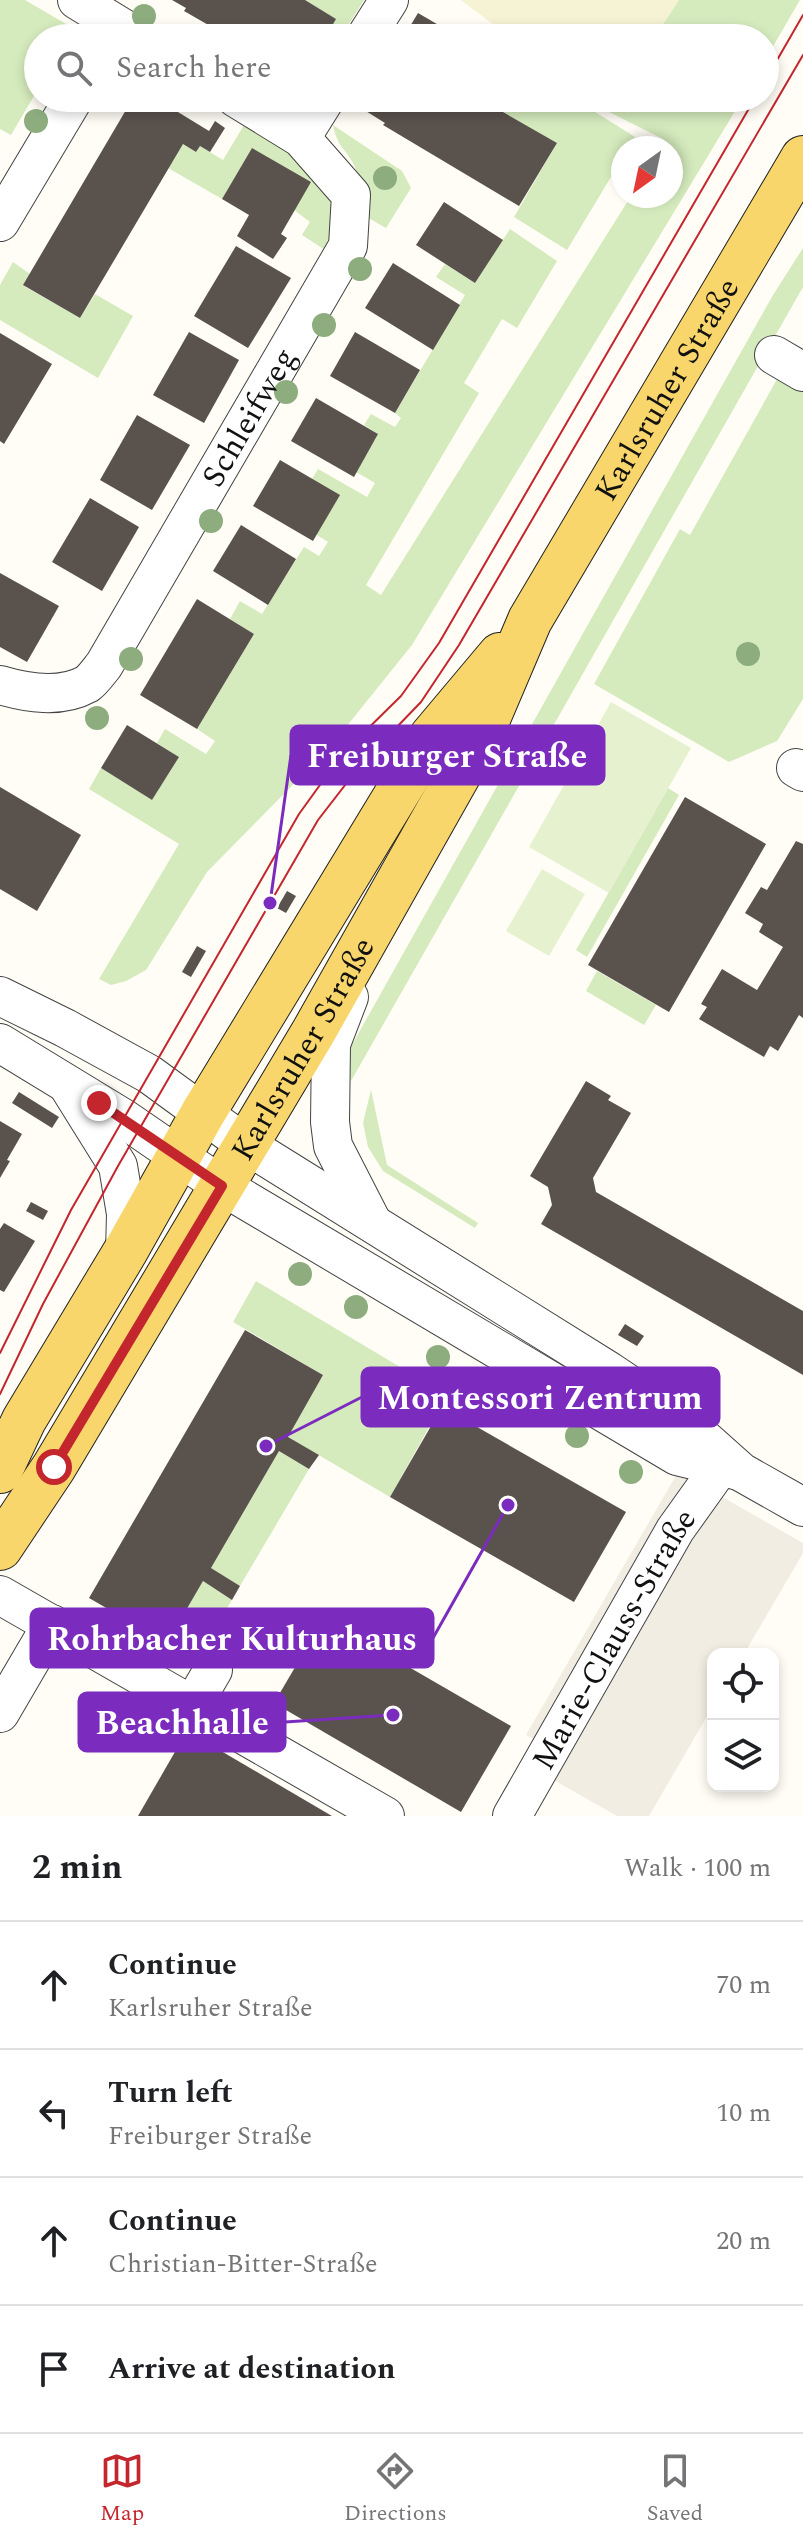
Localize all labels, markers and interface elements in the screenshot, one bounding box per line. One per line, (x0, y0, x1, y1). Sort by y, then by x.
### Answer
search box (24, 24, 779, 112)
text: Search here (116, 45, 272, 91)
icon: search (52, 46, 96, 90)
north arrow (611, 136, 683, 208)
street label: Karlsruher Straße (583, 269, 753, 511)
street label: Schleifweg (190, 339, 310, 497)
callout: Freiburger Straße (291, 726, 604, 784)
text: Freiburger Straße (307, 731, 587, 783)
street label: Karlsruher Straße (219, 928, 388, 1171)
route end (81, 1085, 117, 1121)
callout: Montessori Zentrum (362, 1368, 719, 1426)
text: Montessori Zentrum (377, 1373, 703, 1425)
route start (36, 1449, 72, 1485)
street label: Marie-Clauss-Straße (520, 1498, 709, 1780)
callout: Rohrbacher Kulturhaus (31, 1609, 433, 1667)
text: Rohrbacher Kulturhaus (47, 1614, 417, 1666)
map controls (707, 1648, 779, 1792)
button: locate (707, 1648, 779, 1720)
callout: Beachhalle (79, 1693, 285, 1751)
text: Beachhalle (95, 1698, 269, 1750)
button: layers (707, 1720, 779, 1792)
text: 2 min (32, 1842, 122, 1894)
text: Walk · 100 m (624, 1848, 771, 1888)
text: Continue (108, 1942, 237, 1988)
icon: ahead (32, 1963, 76, 2007)
text: 70 m (716, 1965, 771, 2005)
text: Karlsruher Straße (108, 1988, 313, 2028)
text: Turn left (108, 2070, 233, 2116)
icon: left (32, 2091, 76, 2135)
text: 10 m (716, 2093, 771, 2133)
text: Freiburger Straße (108, 2116, 312, 2156)
text: Continue (108, 2198, 237, 2244)
icon: ahead (32, 2219, 76, 2263)
text: 20 m (716, 2221, 771, 2261)
text: Christian-Bitter-Straße (108, 2244, 378, 2284)
text: Arrive at destination (108, 2346, 395, 2392)
icon: arrive (32, 2347, 76, 2391)
tab: Map (100, 2449, 144, 2530)
tab: Directions (344, 2449, 447, 2530)
tab: Saved (647, 2449, 703, 2530)

